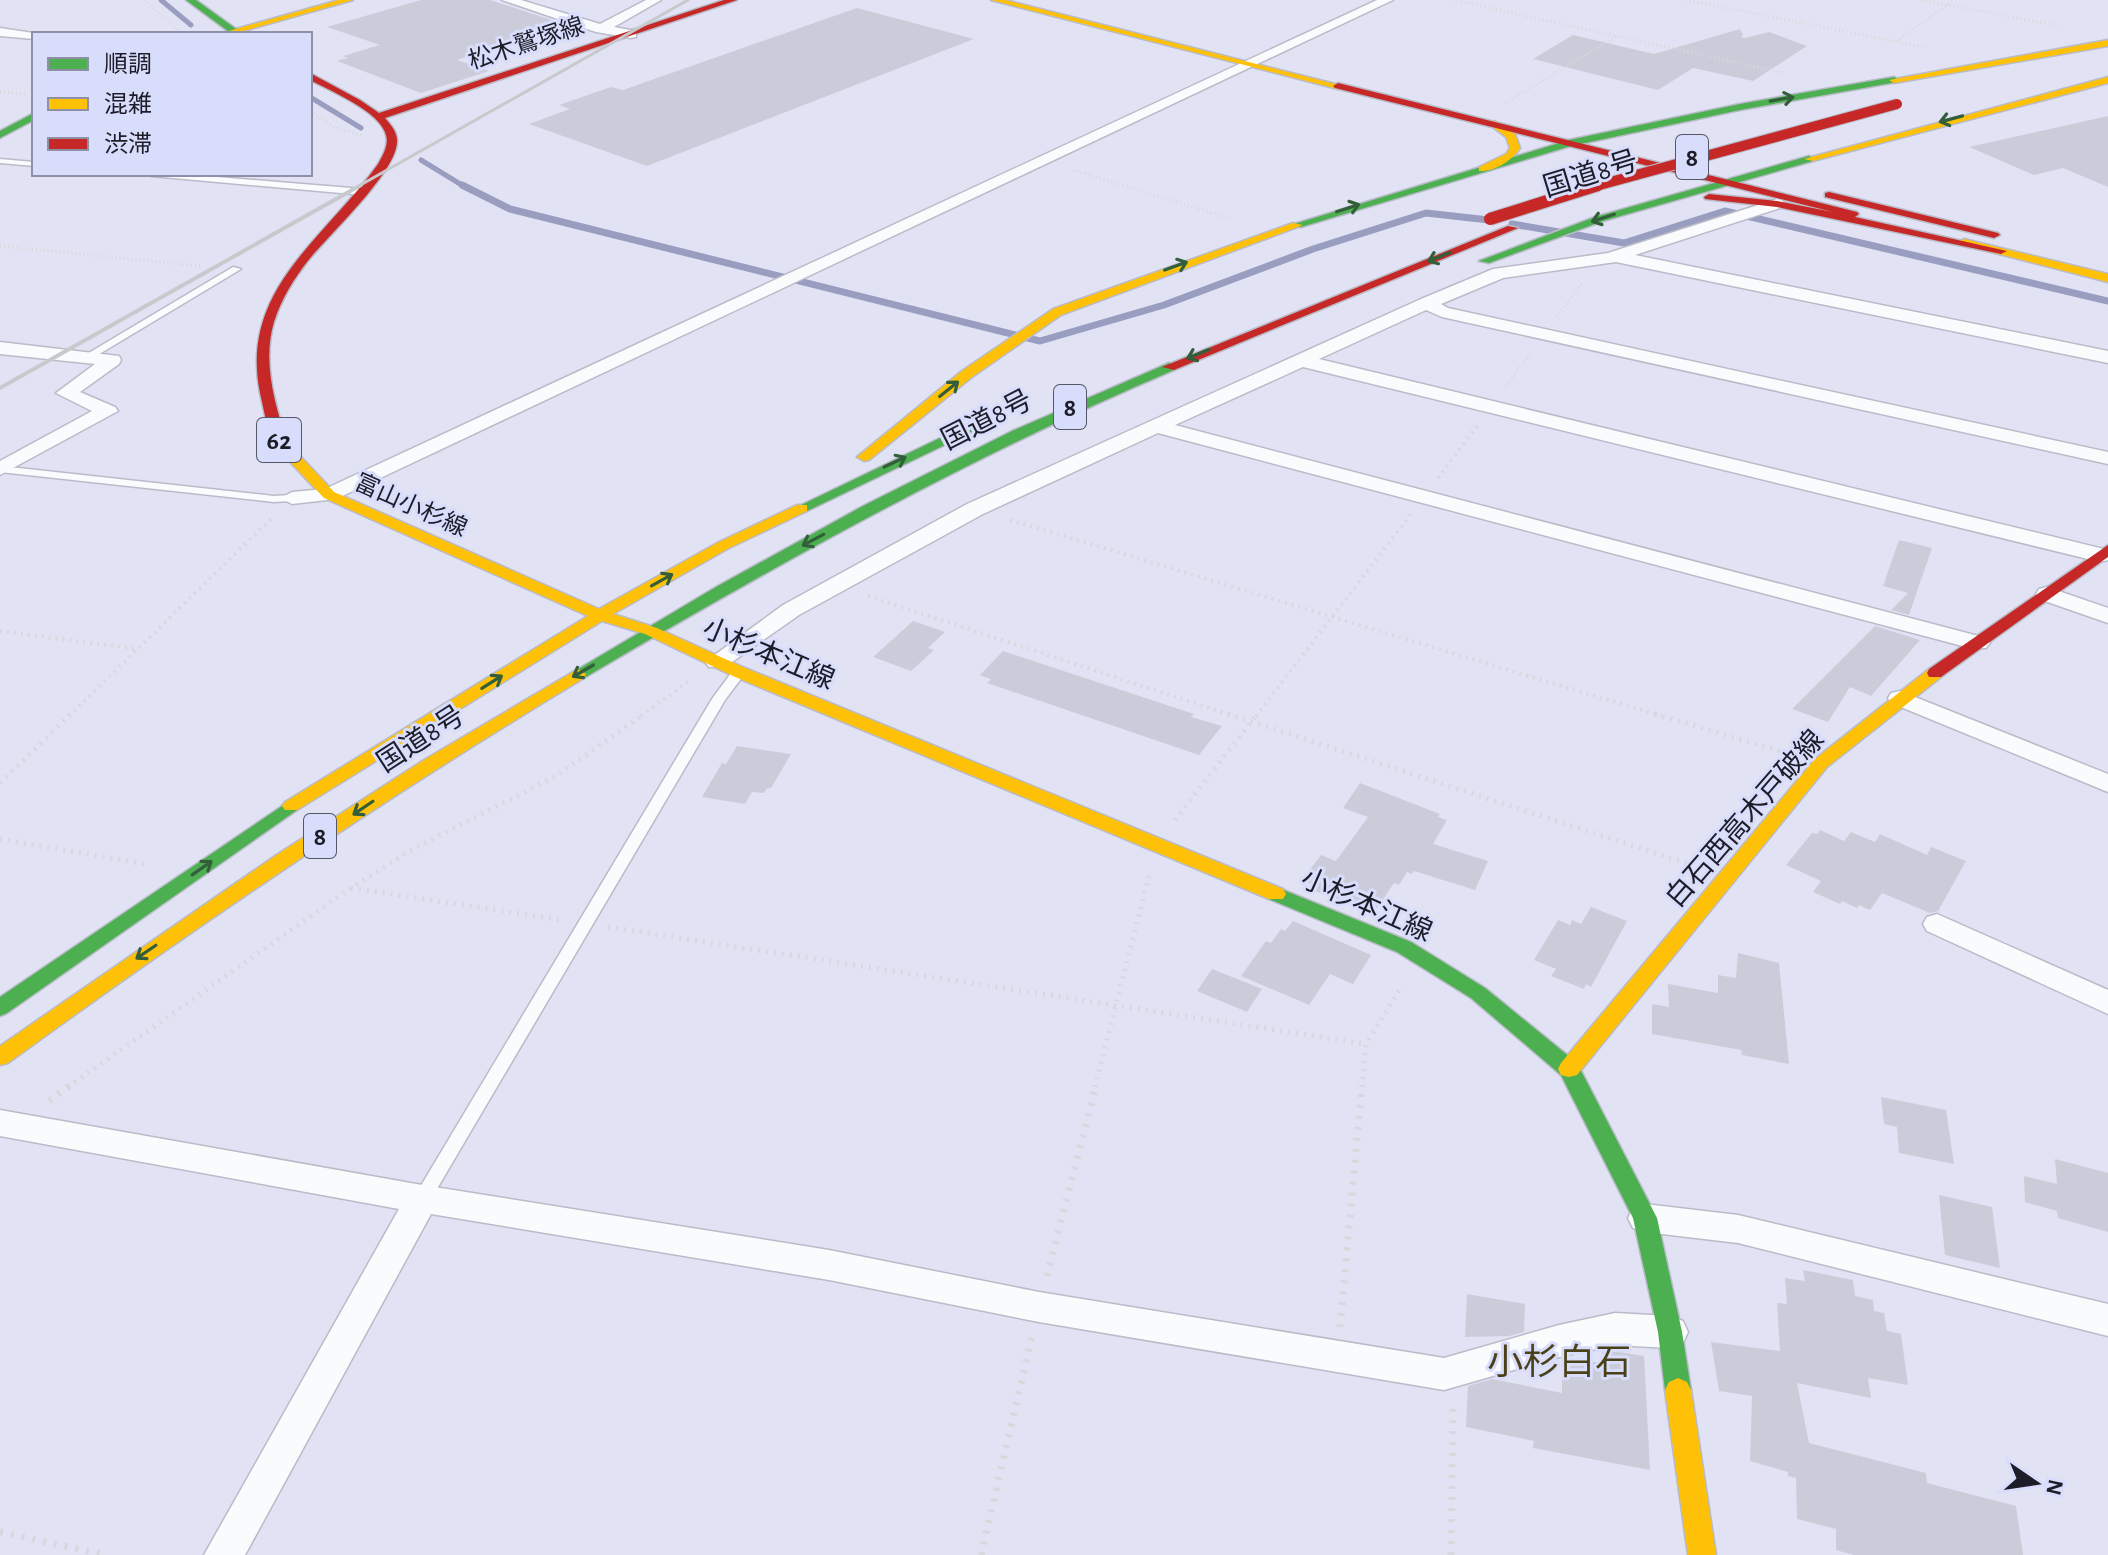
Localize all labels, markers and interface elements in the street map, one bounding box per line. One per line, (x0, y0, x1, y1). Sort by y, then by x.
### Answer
street label: 松木鷲塚線 (465, 12, 587, 74)
legend (32, 32, 312, 176)
text: 順調 (104, 52, 152, 77)
text: 混雑 (104, 91, 152, 117)
one-way arrow (1769, 91, 1794, 106)
one-way arrow (1938, 113, 1964, 128)
text: 渋滞 (104, 131, 152, 157)
road number: 8 (1676, 135, 1708, 179)
street label: 国道8号 (1539, 145, 1641, 203)
one-way arrow (1336, 199, 1361, 214)
one-way arrow (1591, 212, 1616, 227)
one-way arrow (1427, 251, 1452, 265)
one-way arrow (1163, 258, 1188, 273)
one-way arrow (1186, 348, 1211, 363)
one-way arrow (938, 380, 959, 398)
street label: 国道8号 (936, 384, 1037, 455)
road number: 8 (1054, 385, 1086, 429)
road number: 62 (257, 418, 301, 462)
one-way arrow (883, 454, 907, 469)
street label: 富山小杉線 (351, 469, 471, 541)
one-way arrow (801, 532, 825, 548)
one-way arrow (650, 572, 673, 588)
street label: 小杉本江線 (698, 613, 839, 695)
one-way arrow (572, 663, 595, 679)
one-way arrow (480, 674, 503, 690)
street label: 国道8号 (372, 700, 470, 778)
street label: 白石西高木戸破線 (1660, 724, 1830, 913)
one-way arrow (352, 800, 374, 816)
road number: 8 (304, 814, 336, 858)
one-way arrow (191, 860, 213, 876)
street label: 小杉本江線 (1297, 863, 1437, 947)
one-way arrow (135, 944, 158, 960)
district label: 小杉白石 (1487, 1343, 1631, 1381)
north arrow (1996, 1443, 2076, 1523)
text: N (2042, 1477, 2067, 1497)

